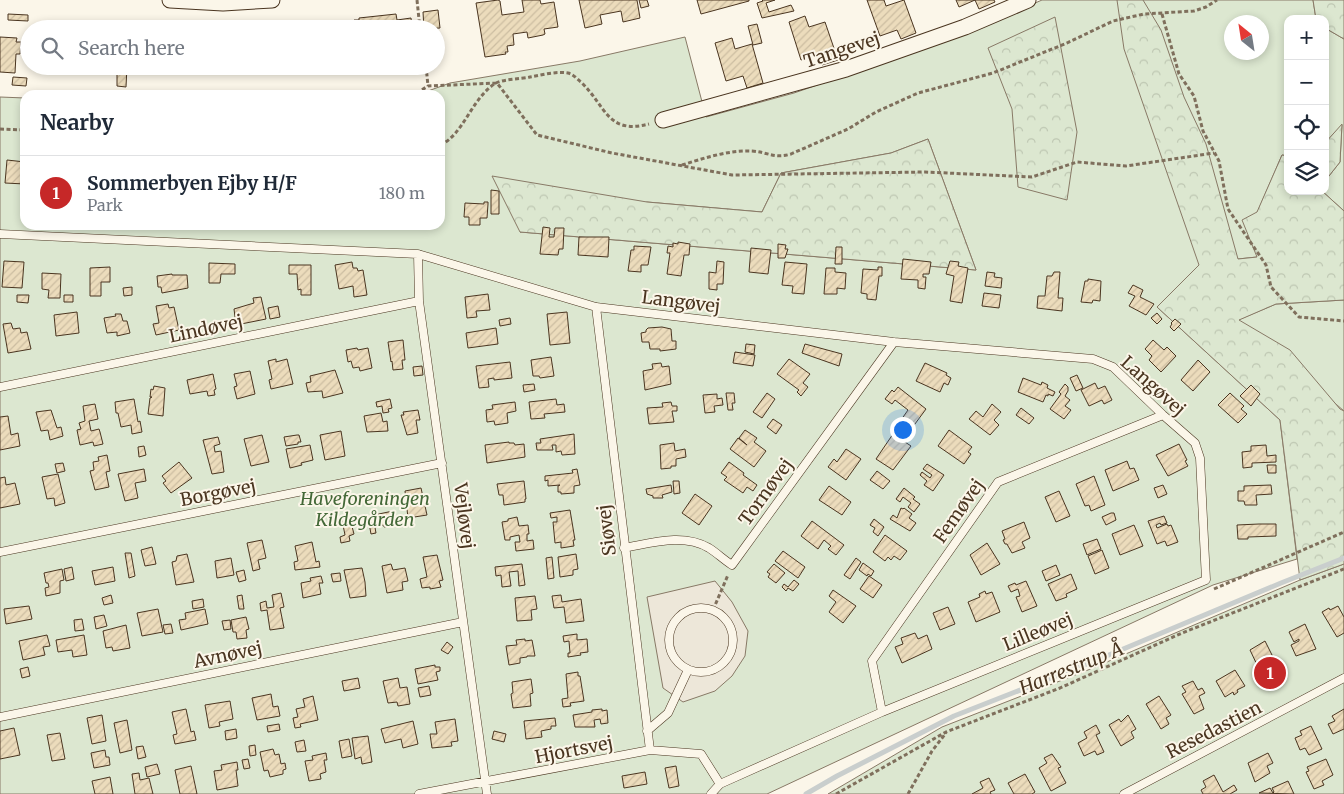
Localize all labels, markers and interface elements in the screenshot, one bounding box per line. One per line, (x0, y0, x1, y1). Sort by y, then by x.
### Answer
north arrow (1224, 15, 1269, 60)
map controls (1284, 15, 1329, 195)
button: + (1284, 15, 1329, 60)
search box (20, 20, 445, 75)
street label: Tangevej (801, 26, 883, 73)
icon: search (38, 34, 66, 62)
text: Search here (78, 36, 185, 60)
button: − (1284, 60, 1329, 105)
button: locate (1284, 105, 1329, 150)
text: Nearby (40, 109, 114, 136)
button: layers (1284, 150, 1329, 195)
text: Sommerbyen Ejby H/F (87, 171, 297, 195)
text: 1 (52, 183, 60, 203)
text: 180 m (379, 183, 425, 203)
text: Park (87, 195, 123, 215)
street label: Langøvej (640, 285, 722, 318)
street label: Lindøvej (167, 309, 245, 348)
street label: Langøvej (1116, 351, 1191, 421)
your location (890, 417, 916, 443)
street label: Tornøvej (733, 453, 798, 530)
street label: Borgøvej (178, 474, 258, 511)
street label: Femøvej (928, 474, 989, 547)
street label: Vejløvej (449, 480, 480, 550)
park label: Haveforeningen Kildegården (299, 487, 430, 531)
street label: Siøvej (592, 503, 621, 557)
street label: Lilleøvej (1000, 607, 1076, 656)
water label: Harrestrup Å (1014, 635, 1127, 700)
street label: Avnøvej (191, 636, 264, 673)
pin: 1 (1254, 654, 1286, 692)
street label: Resedastien (1162, 696, 1266, 763)
street label: Hjortsvej (533, 731, 615, 768)

